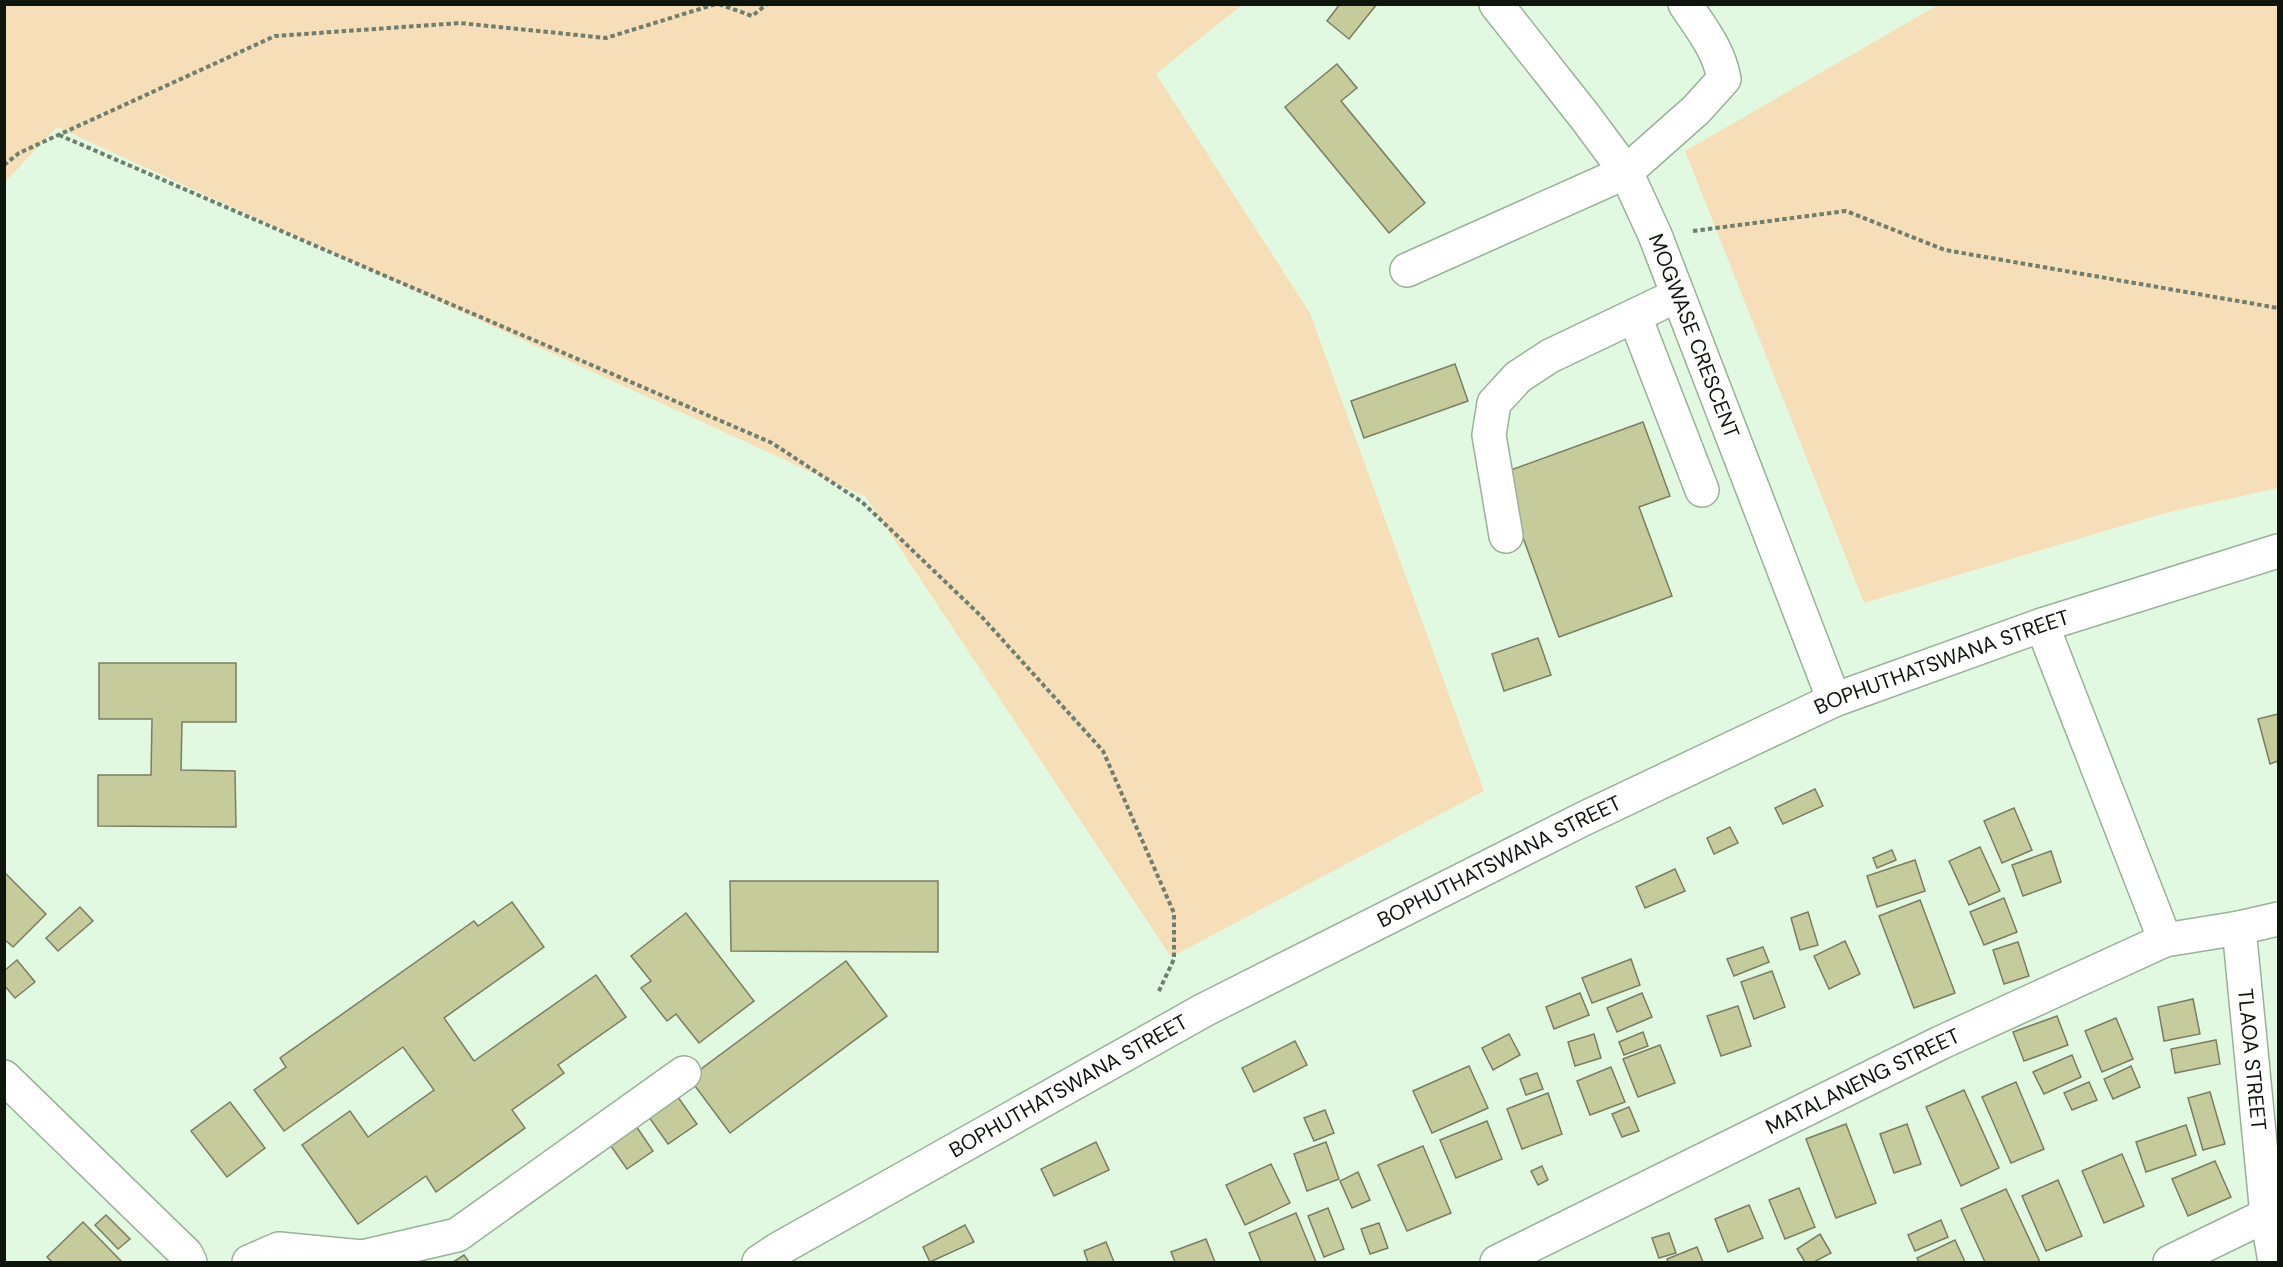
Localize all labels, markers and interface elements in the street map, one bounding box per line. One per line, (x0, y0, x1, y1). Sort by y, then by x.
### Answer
street label: MOGWASE CRESCENT (1642, 230, 1746, 443)
street label: BOPHUTHATSWANA STREET (1810, 603, 2073, 721)
street label: BOPHUTHATSWANA STREET (1373, 789, 1626, 934)
street label: TLAOA STREET (2231, 987, 2273, 1132)
street label: BOPHUTHATSWANA STREET (944, 1008, 1193, 1164)
street label: MATALANENG STREET (1761, 1022, 1965, 1141)

